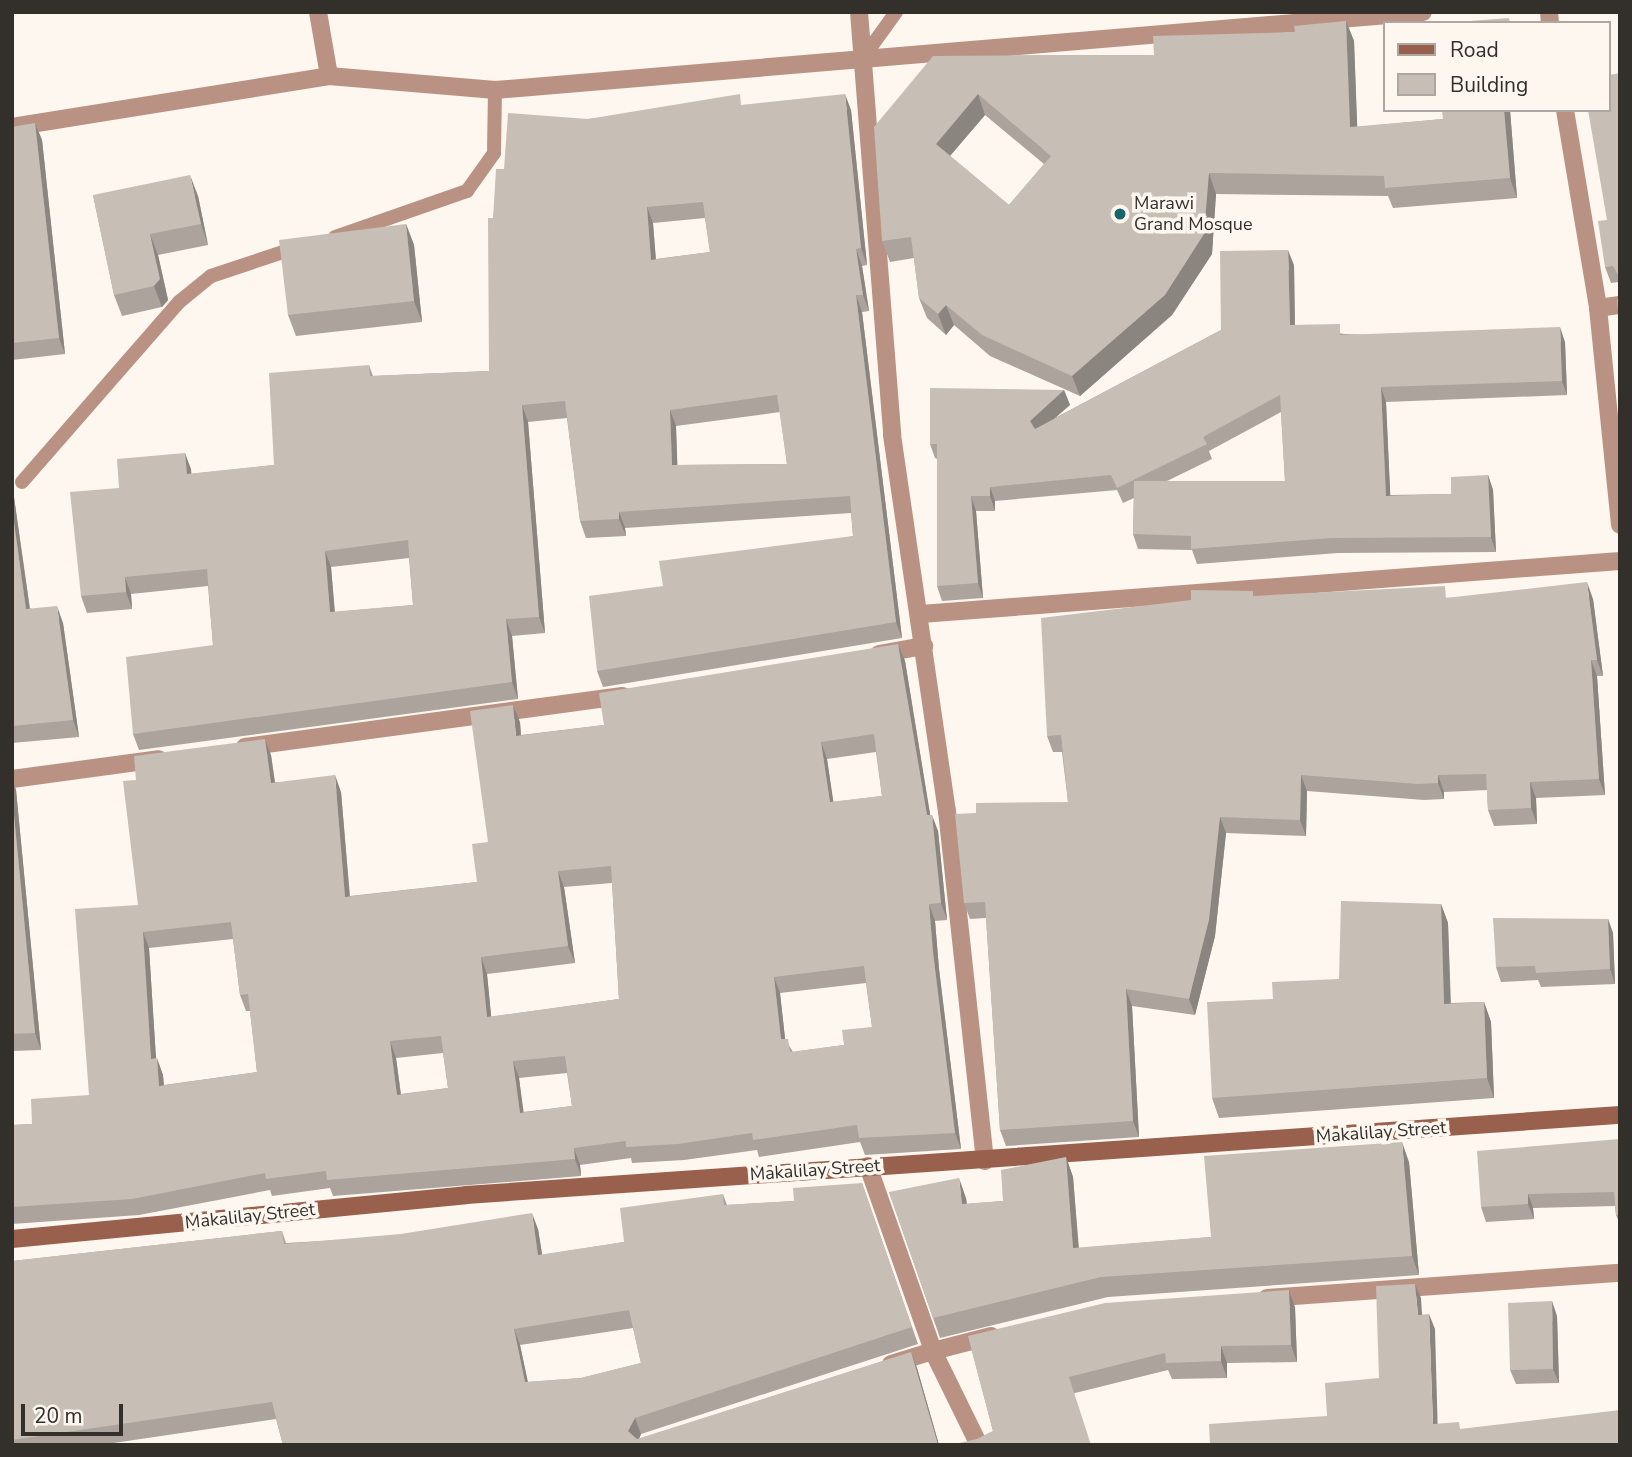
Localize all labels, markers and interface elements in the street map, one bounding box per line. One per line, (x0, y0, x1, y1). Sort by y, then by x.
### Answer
legend (1384, 21, 1611, 112)
text: Road (1450, 36, 1499, 64)
text: Building (1450, 71, 1528, 99)
place label: Marawi Grand Mosque (1134, 193, 1253, 235)
marker: Marawi Grand Mosque (1112, 206, 1128, 222)
street label: Makalilay Street (1315, 1117, 1447, 1147)
street label: Makalilay Street (749, 1155, 881, 1185)
street label: Makalilay Street (184, 1198, 316, 1234)
scale bar (24, 1390, 126, 1434)
text: 20 m (34, 1402, 83, 1430)

